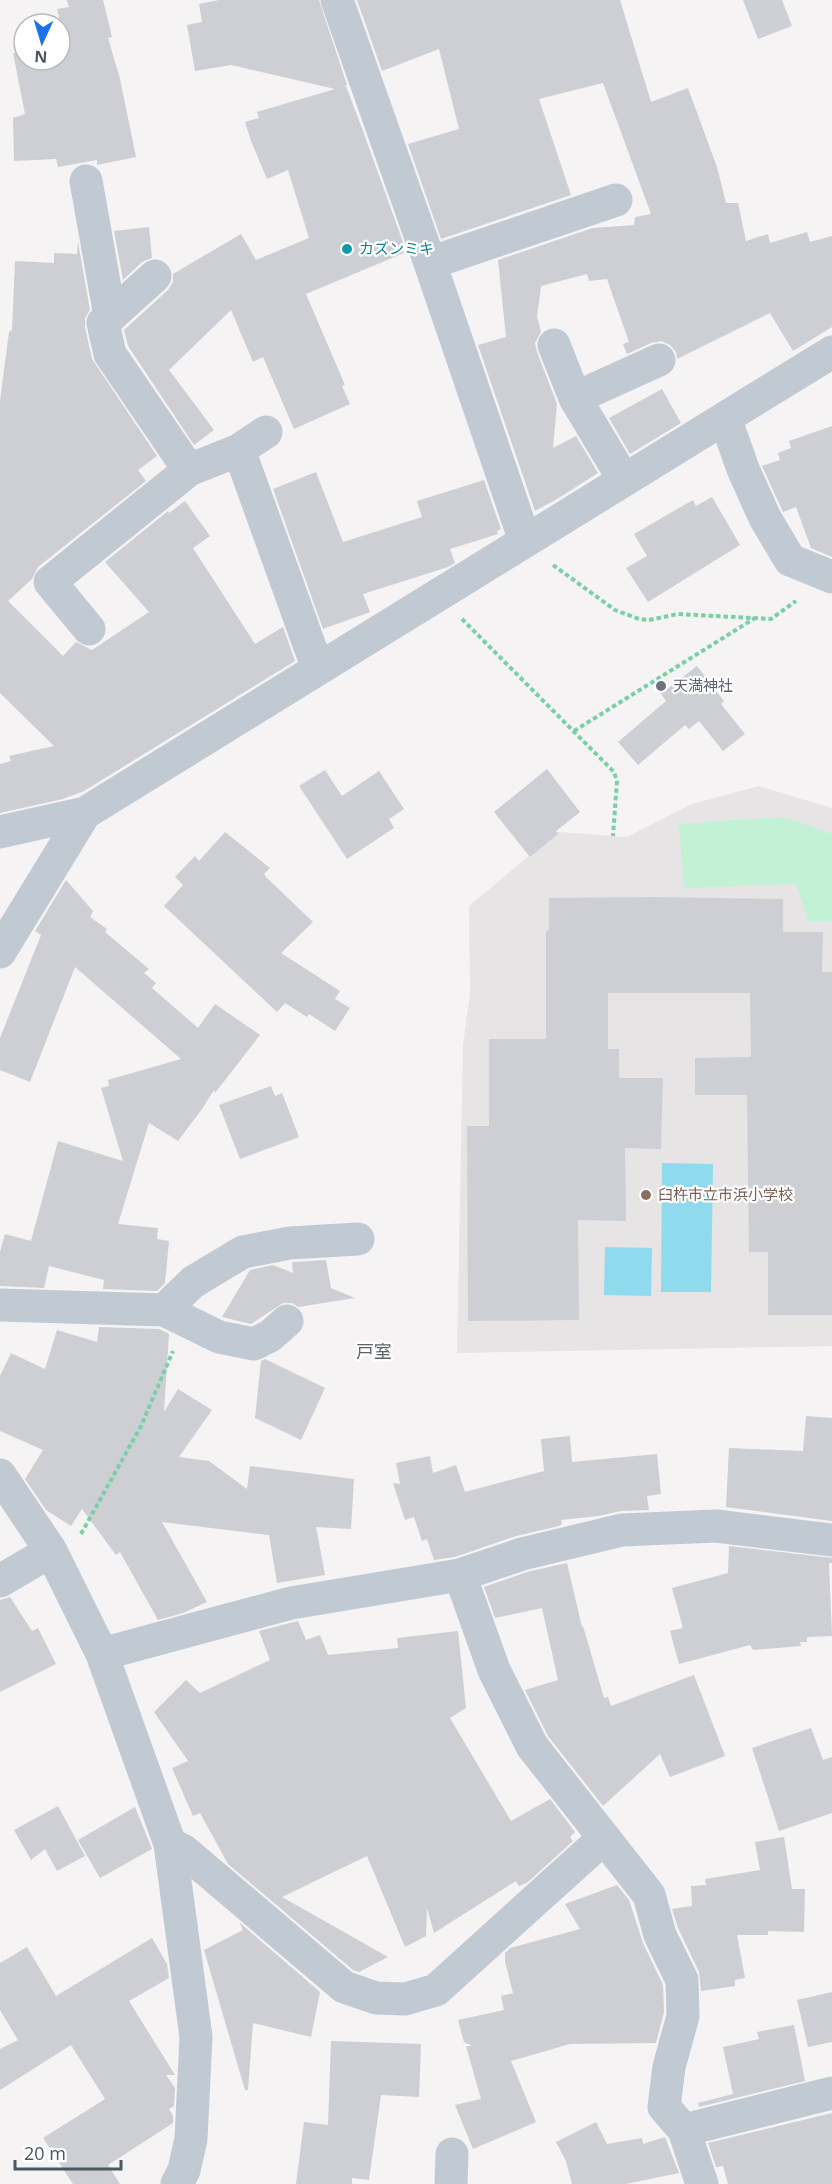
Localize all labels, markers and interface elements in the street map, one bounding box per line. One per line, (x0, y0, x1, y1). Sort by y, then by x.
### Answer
north arrow (12, 12, 72, 72)
text: N (34, 46, 48, 68)
place label: カズンミキ (359, 238, 434, 258)
marker: カズンミキ (340, 242, 354, 256)
place label: 天満神社 (673, 675, 733, 695)
marker: 天満神社 (654, 679, 668, 693)
place label: 臼杵市立市浜小学校 (658, 1184, 793, 1204)
marker: 臼杵市立市浜小学校 (639, 1188, 653, 1202)
district label: 戸室 (356, 1339, 392, 1363)
scale bar (15, 2133, 122, 2171)
text: 20 m (24, 2141, 66, 2165)

